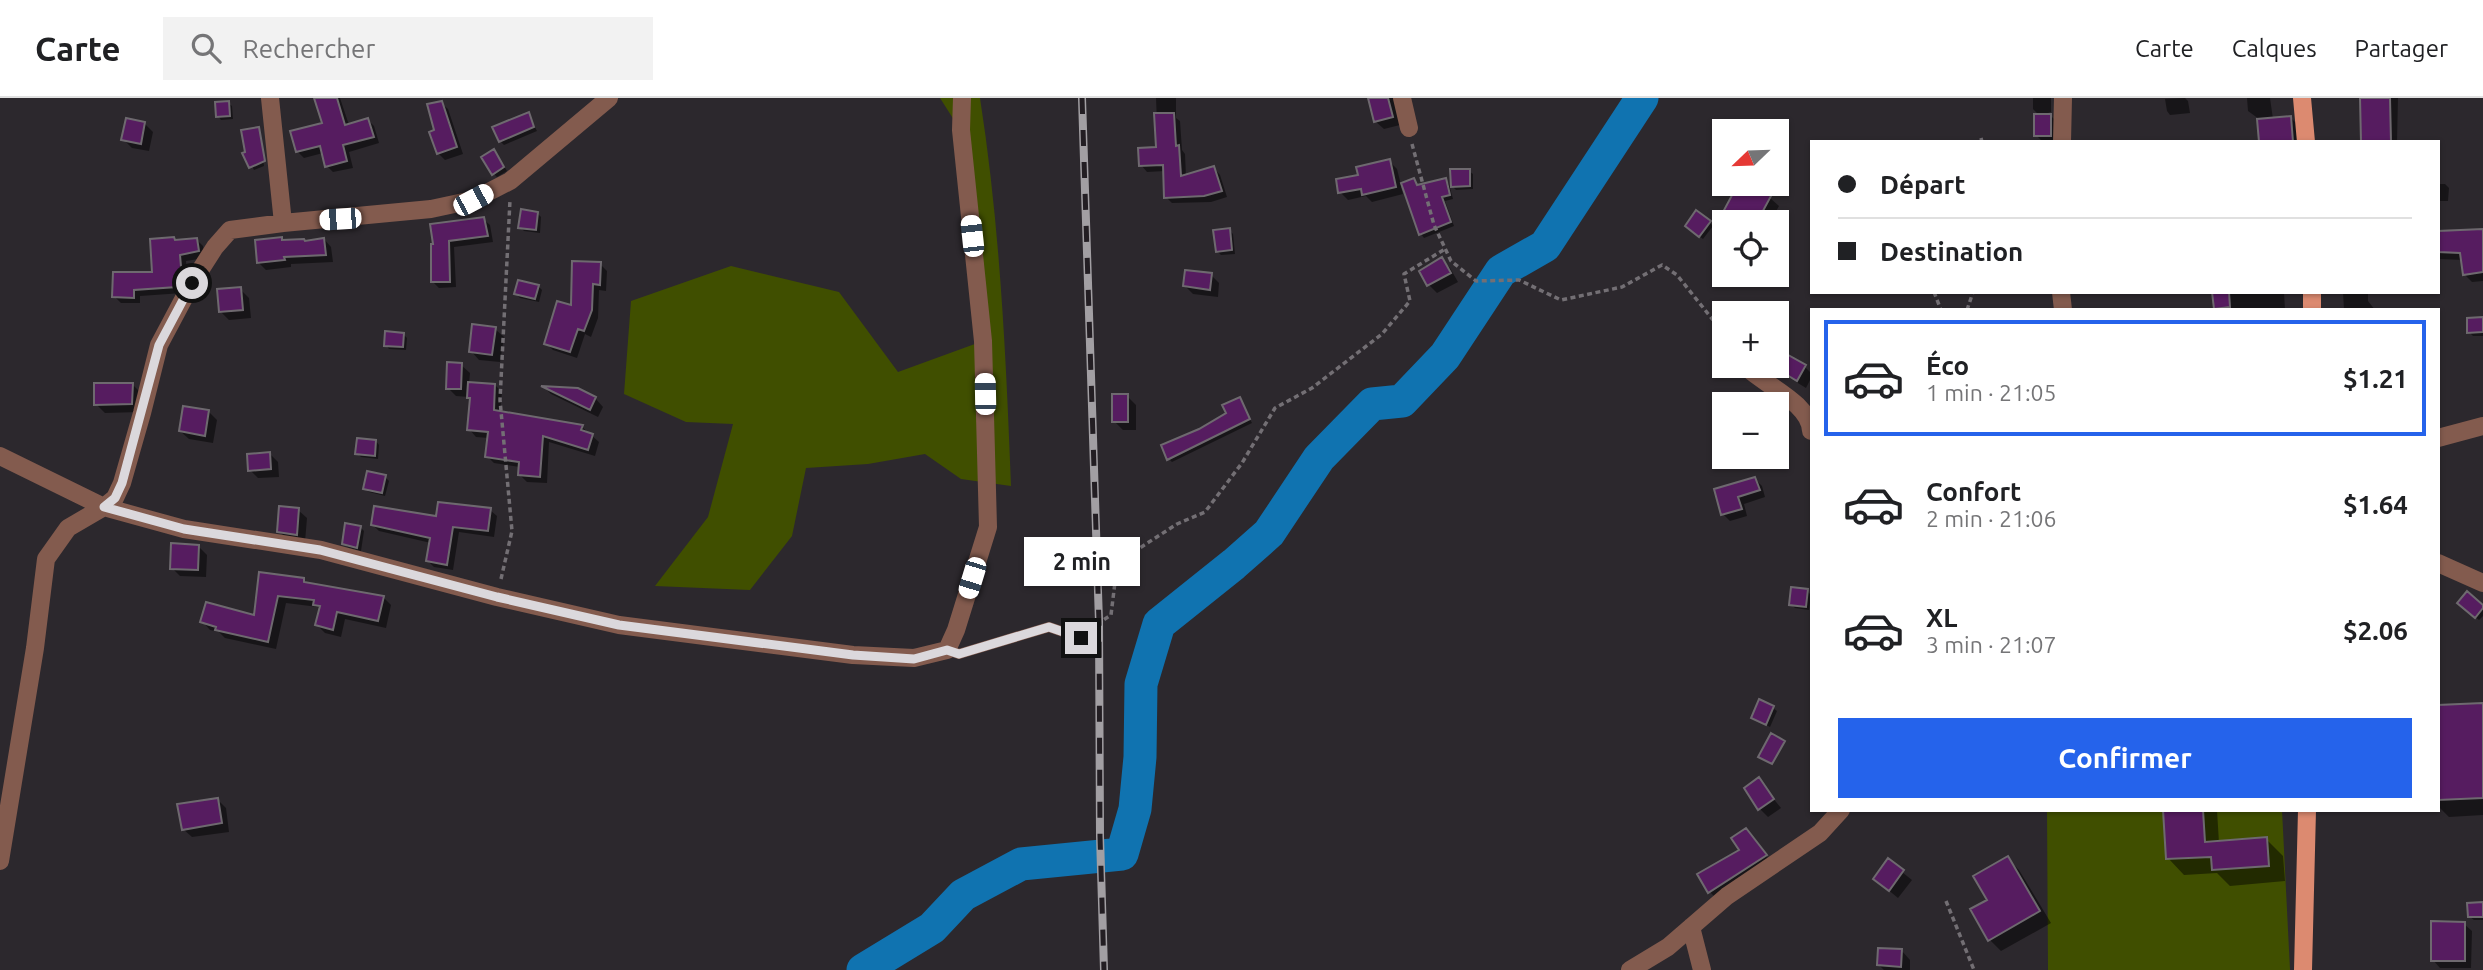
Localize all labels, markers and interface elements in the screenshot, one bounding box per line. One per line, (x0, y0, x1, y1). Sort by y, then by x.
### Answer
search box (163, 17, 653, 80)
icon: search (187, 29, 225, 67)
text: Carte (35, 30, 121, 67)
text: Rechercher (243, 34, 375, 63)
text: Carte (2135, 35, 2194, 62)
text: Calques (2232, 35, 2317, 62)
text: Partager (2355, 35, 2448, 62)
north arrow (1712, 119, 1788, 196)
map controls (1712, 119, 1789, 469)
text: Départ (1880, 170, 1966, 199)
car (450, 181, 497, 219)
car (319, 207, 362, 231)
button: locate (1712, 210, 1789, 287)
car (960, 214, 985, 258)
text: Destination (1880, 237, 2023, 266)
route start (176, 267, 208, 299)
button: + (1712, 301, 1789, 378)
icon: car (1842, 347, 1905, 410)
text: Éco (1926, 351, 1969, 380)
text: $1.21 (2343, 364, 2408, 393)
car (975, 373, 996, 415)
text: 1 min · 21:05 (1926, 380, 2057, 405)
button: − (1712, 392, 1789, 469)
icon: car (1842, 473, 1905, 536)
text: Confort (1926, 477, 2021, 506)
text: $1.64 (2343, 490, 2408, 519)
text: 2 min · 21:06 (1926, 506, 2057, 531)
callout: 2 min (1023, 536, 1139, 586)
text: 2 min (1053, 549, 1111, 574)
car (956, 555, 989, 601)
icon: car (1842, 599, 1905, 662)
text: XL (1926, 603, 1957, 632)
text: $2.06 (2343, 616, 2408, 645)
route end (1065, 622, 1097, 654)
text: 3 min · 21:07 (1926, 632, 2057, 657)
button: Confirmer (1838, 718, 2412, 798)

